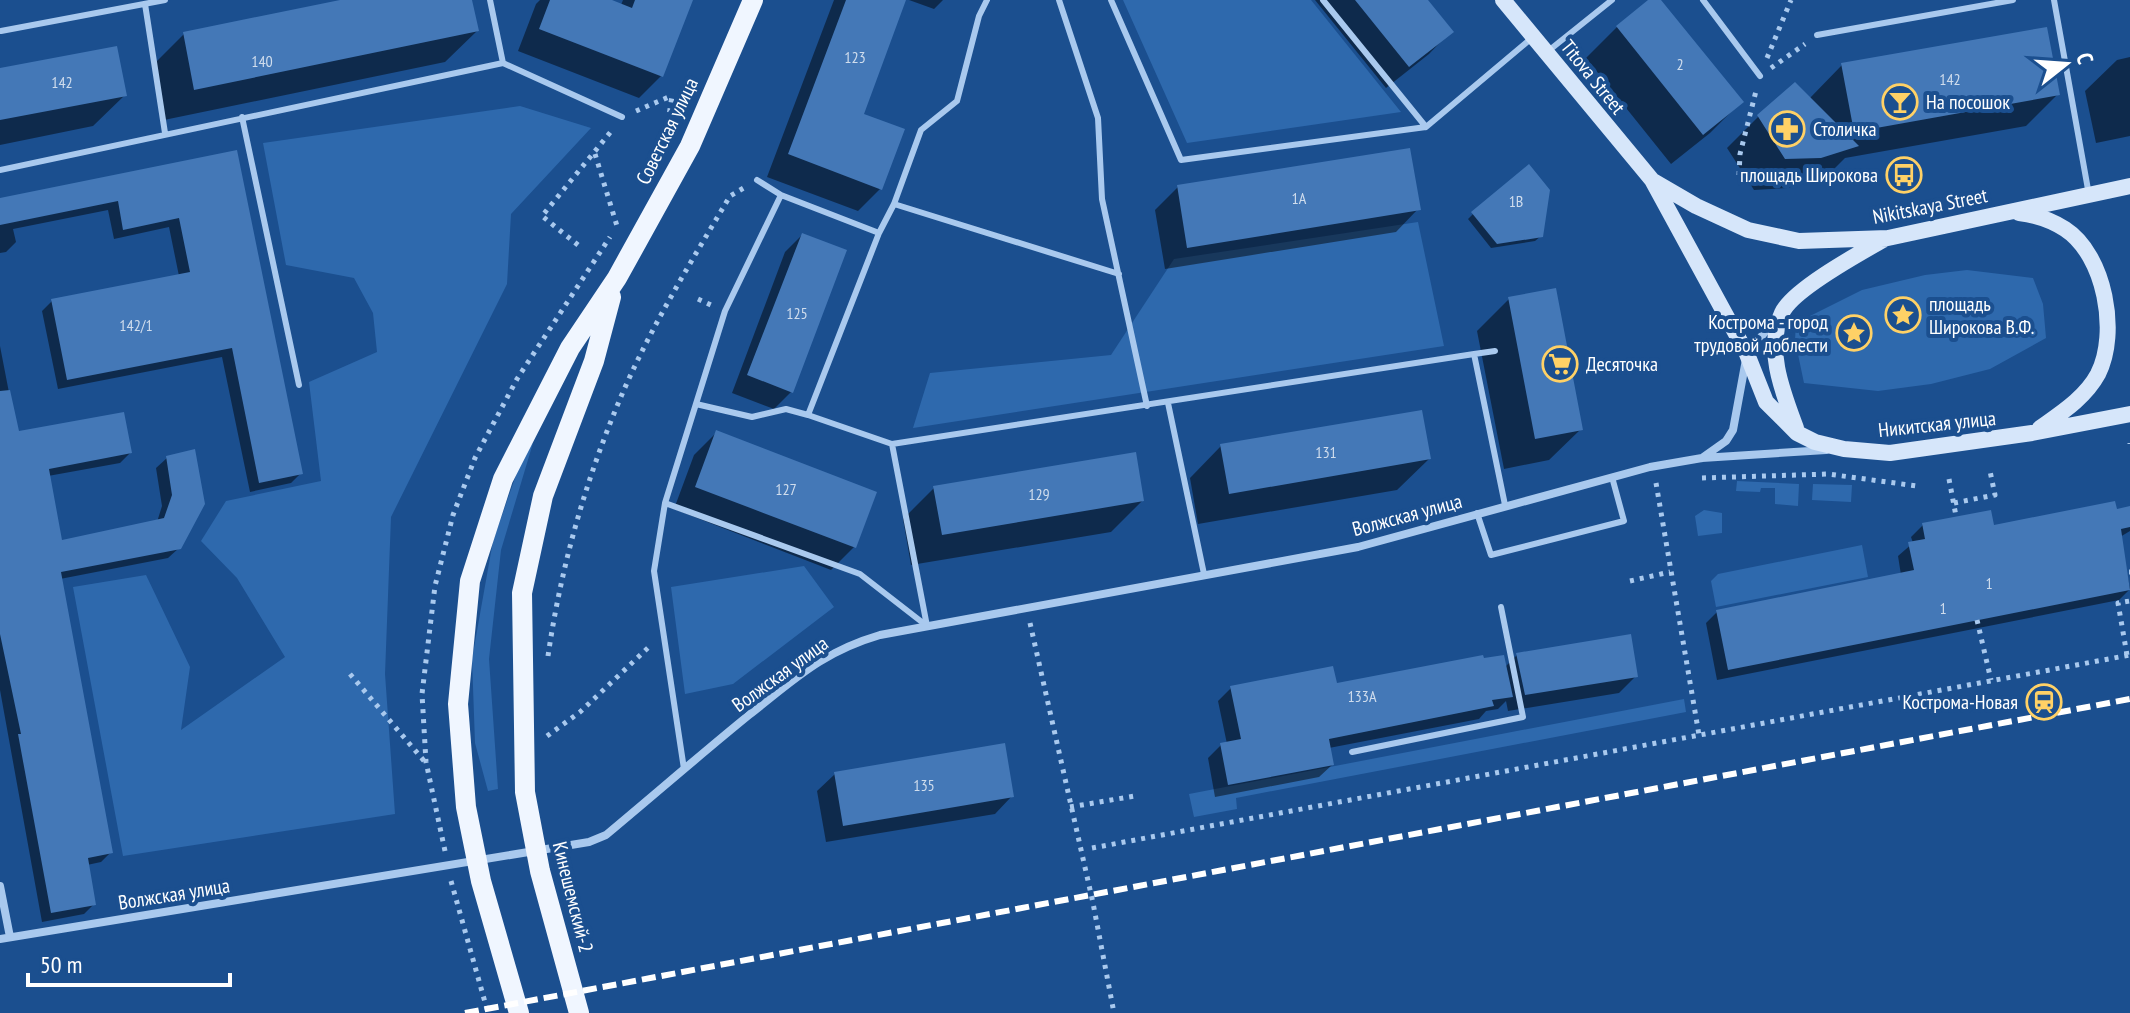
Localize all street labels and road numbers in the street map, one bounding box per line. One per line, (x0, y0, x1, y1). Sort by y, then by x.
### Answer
street label: Titova Street (1555, 34, 1631, 120)
street label: Советская улица (630, 73, 704, 189)
street label: Nikitskaya Street (1870, 182, 1990, 230)
street label: Никитская улица (1877, 405, 1997, 443)
street label: Волжская улица (1349, 488, 1465, 542)
street label: Волжская улица (727, 630, 833, 718)
street label: Кинешемский-2 (547, 839, 599, 955)
street label: Волжская улица (116, 872, 232, 916)

